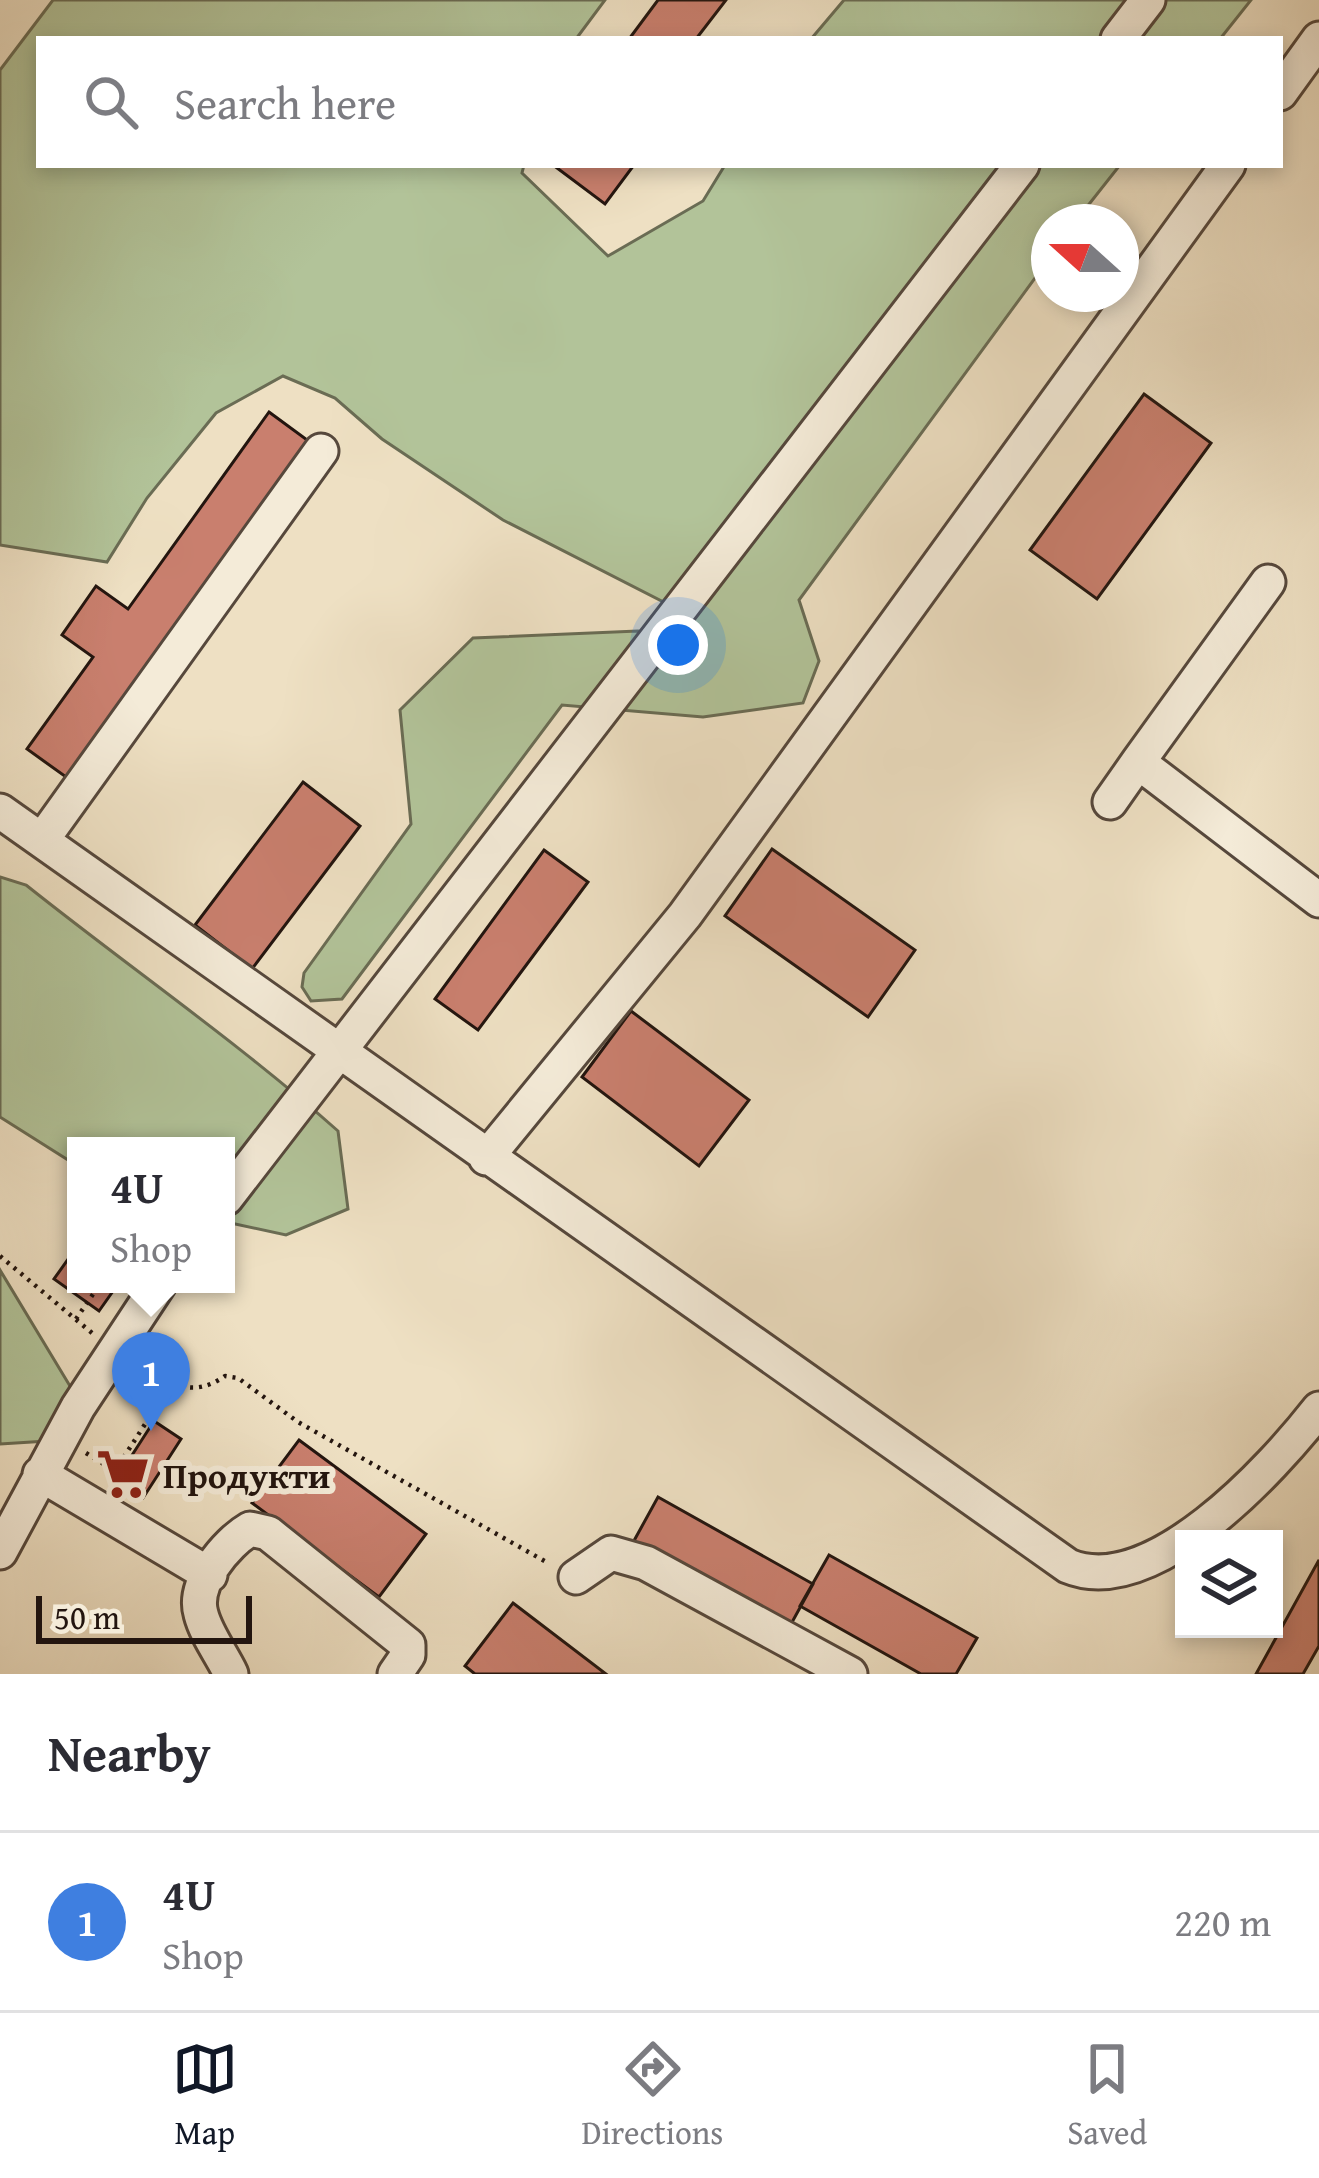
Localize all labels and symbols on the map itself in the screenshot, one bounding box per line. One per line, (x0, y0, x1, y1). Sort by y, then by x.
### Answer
north arrow (1031, 204, 1139, 312)
your location (648, 615, 708, 675)
pin: 1 (112, 1332, 190, 1431)
supermarket icon: Продукти (94, 1445, 152, 1503)
place label: Продукти (163, 1448, 330, 1501)
scale bar (36, 1590, 252, 1643)

